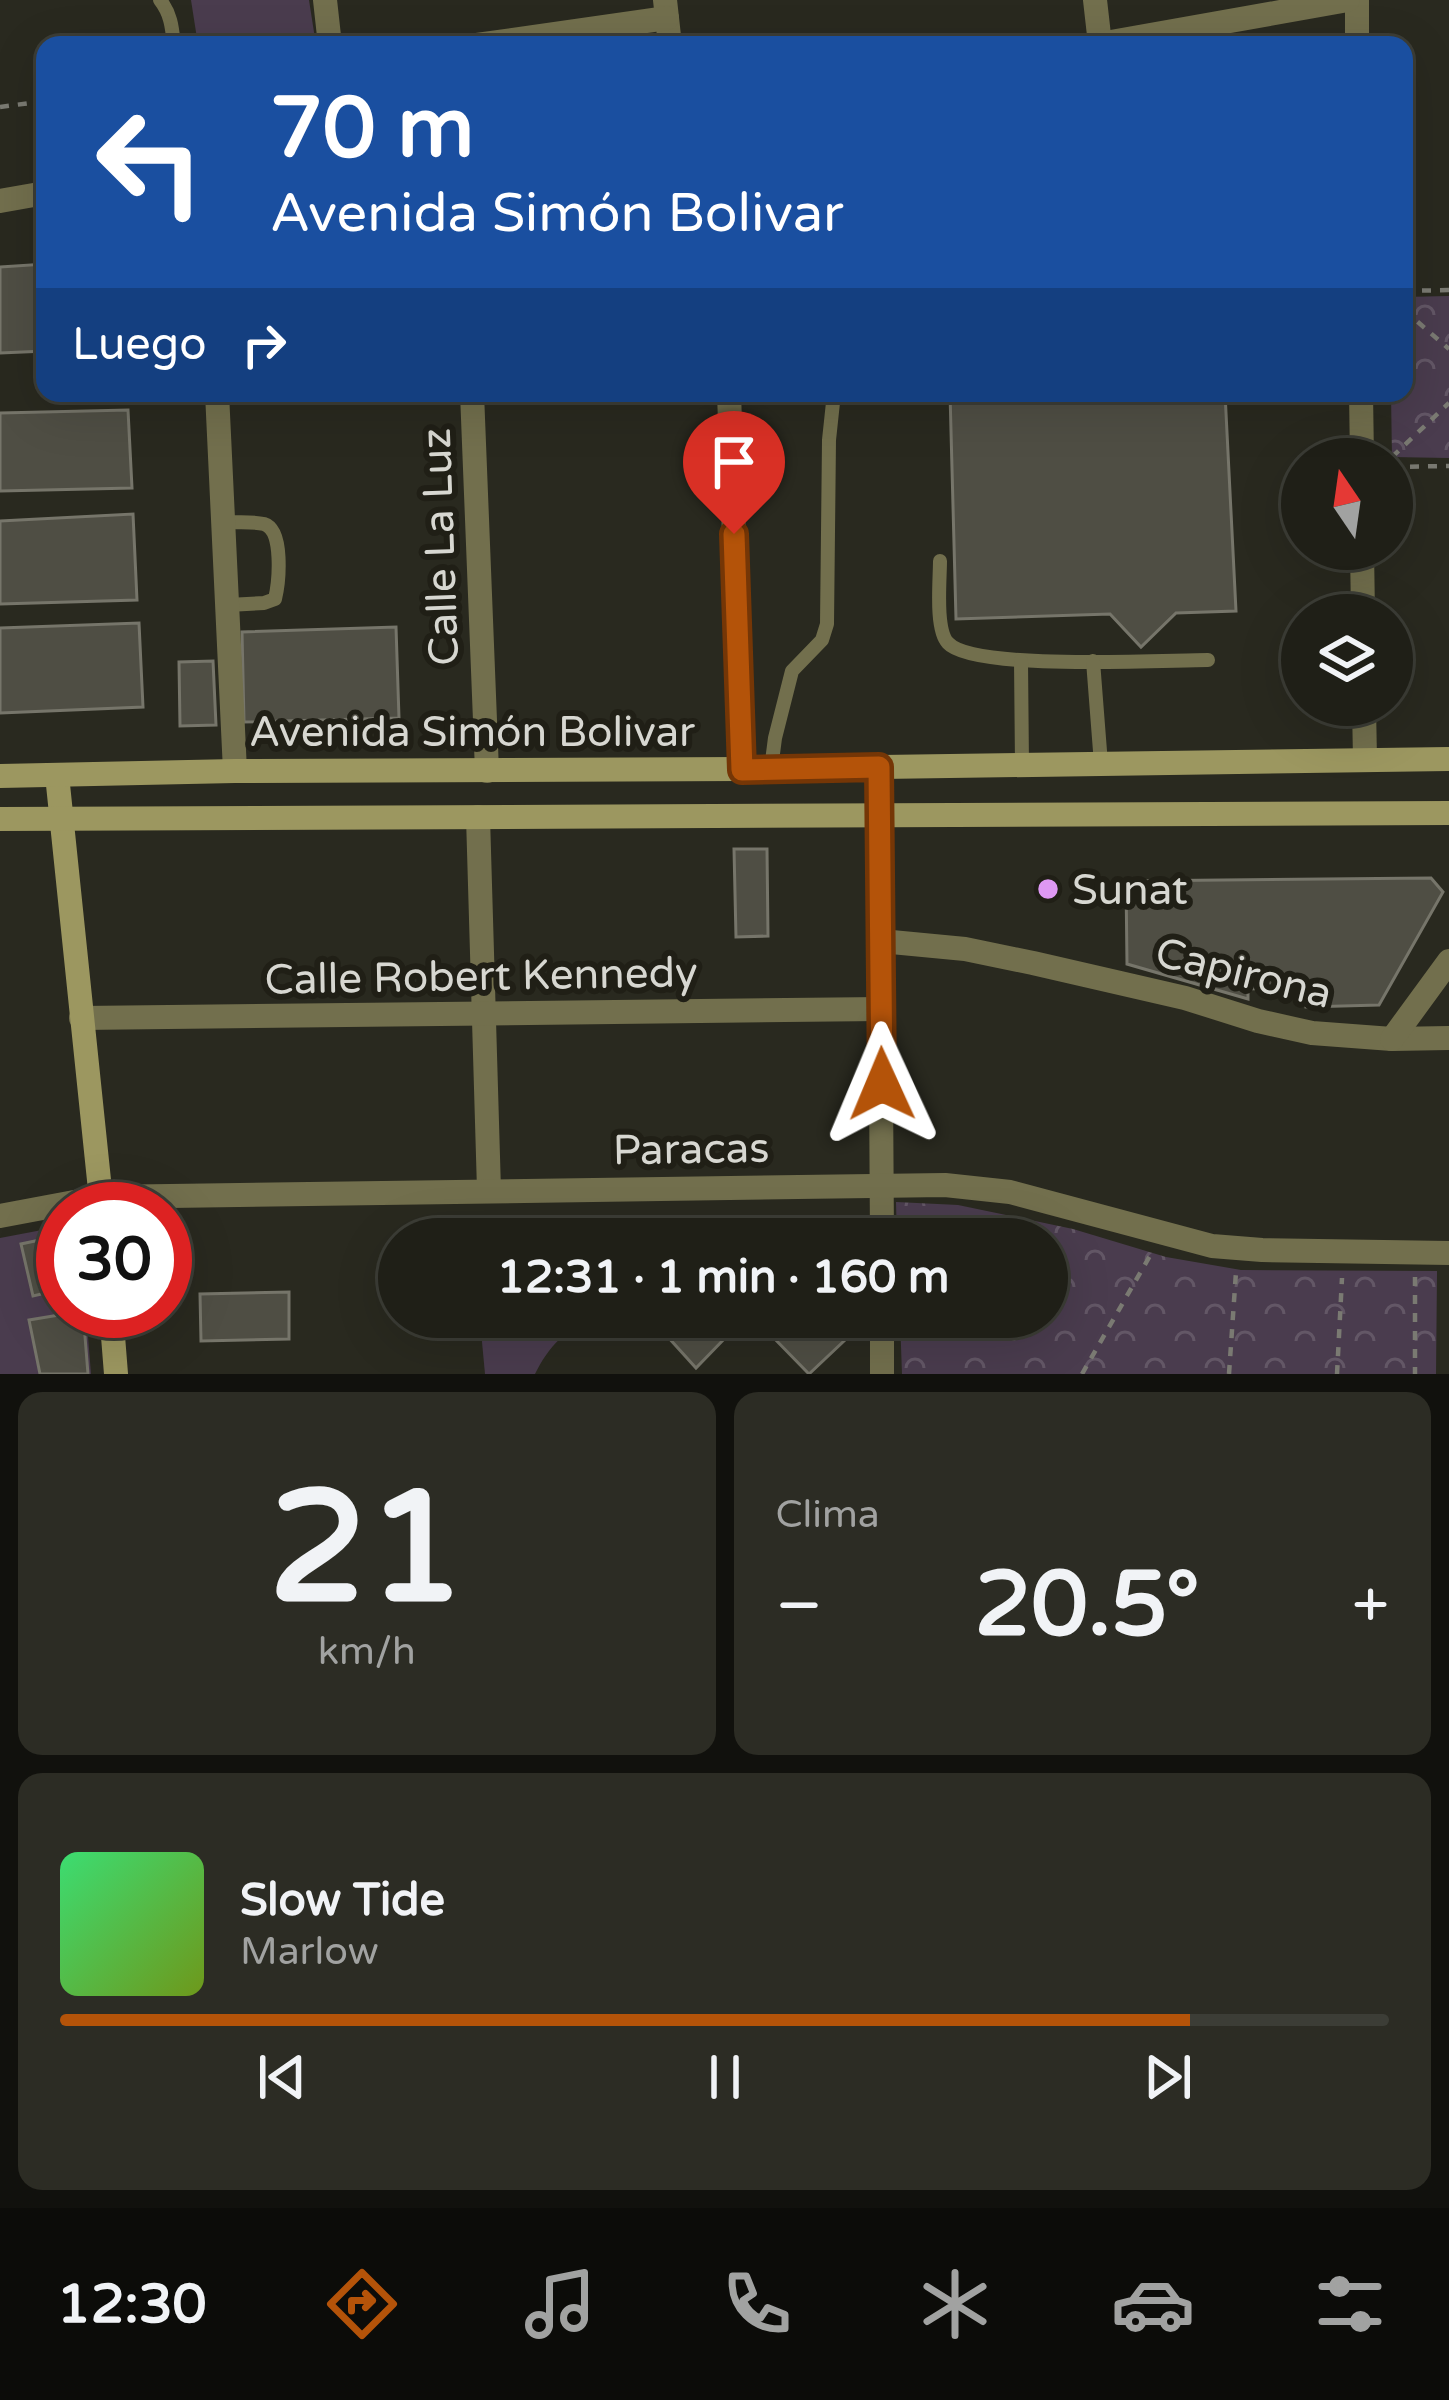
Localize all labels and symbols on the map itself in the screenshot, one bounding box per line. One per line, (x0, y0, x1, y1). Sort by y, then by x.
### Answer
pin (683, 411, 785, 534)
street label: Calle La Luz (411, 427, 470, 667)
north arrow (1281, 438, 1413, 570)
street label: Avenida Simón Bolivar (249, 707, 695, 758)
place label: Sunat (1072, 865, 1188, 916)
marker: Sunat (1035, 876, 1061, 902)
street label: Capirona (1150, 927, 1337, 1020)
street label: Calle Robert Kennedy (264, 947, 698, 1006)
position arrow (819, 1021, 945, 1147)
street label: Paracas (612, 1123, 770, 1176)
speed limit sign: 30 (36, 1182, 192, 1338)

